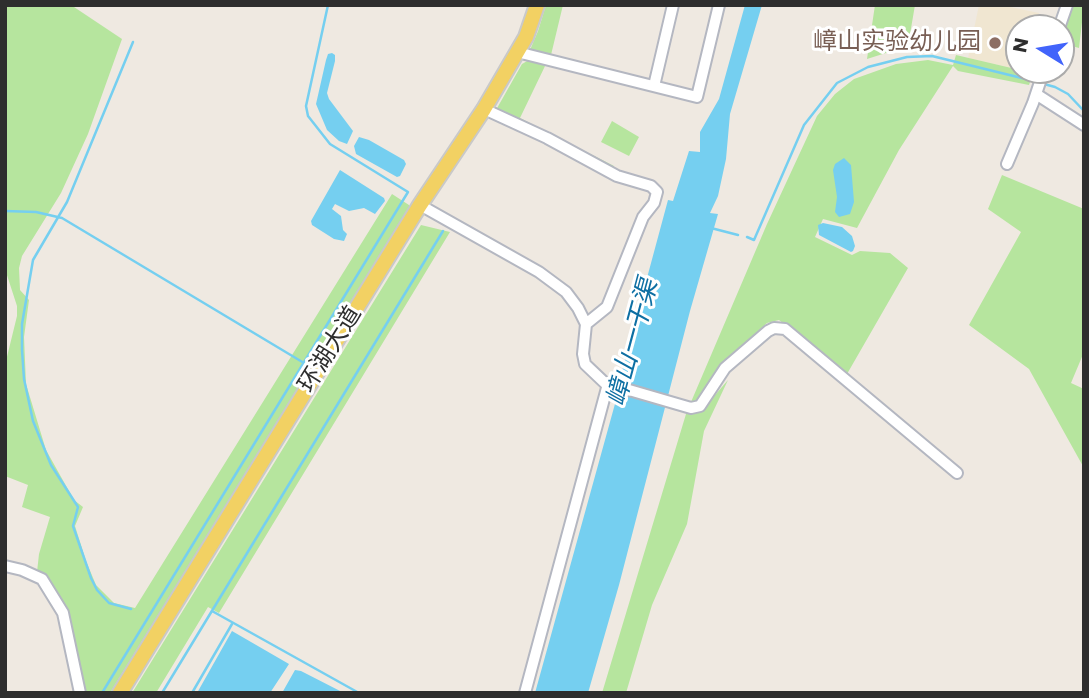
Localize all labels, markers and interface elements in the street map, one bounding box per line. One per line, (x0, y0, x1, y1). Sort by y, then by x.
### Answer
north arrow (1005, 14, 1075, 84)
place label: 嶂山实验幼儿园 (813, 29, 981, 57)
marker: 嶂山实验幼儿园 (987, 35, 1003, 51)
text: N (1006, 36, 1035, 55)
water label: 嶂山一干渠 (602, 276, 666, 410)
street label: 环湖大道 (293, 302, 369, 398)

